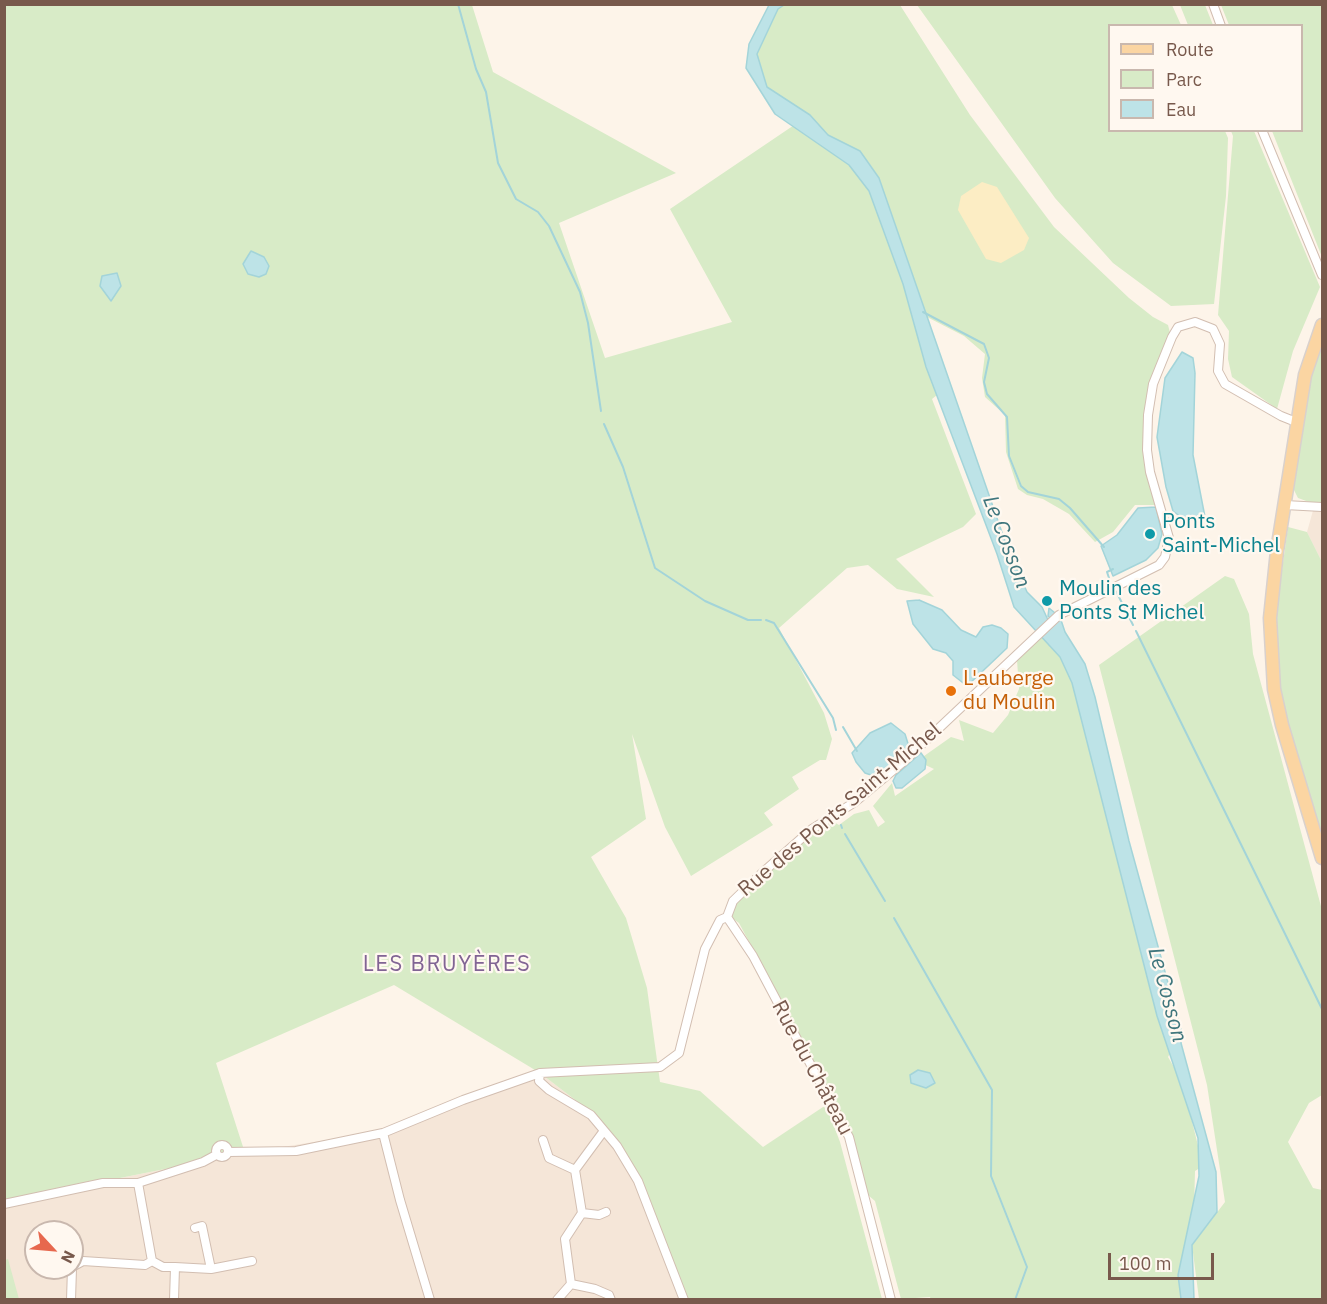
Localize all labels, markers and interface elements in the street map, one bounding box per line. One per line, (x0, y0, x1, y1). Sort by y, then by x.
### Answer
legend (1108, 24, 1303, 132)
text: Route (1166, 38, 1214, 61)
text: Parc (1166, 68, 1202, 91)
text: Eau (1166, 98, 1196, 121)
water label: Le Cosson (976, 492, 1036, 592)
place label: Ponts Saint-Michel (1162, 509, 1280, 559)
marker: Ponts Saint-Michel (1143, 527, 1157, 541)
place label: Moulin des Ponts St Michel (1059, 576, 1204, 626)
marker: Moulin des Ponts St Michel (1040, 594, 1054, 608)
place label: L'auberge du Moulin (963, 666, 1056, 716)
marker: L'auberge du Moulin (944, 684, 958, 698)
street label: Rue des Ponts Saint-Michel (733, 718, 947, 902)
water label: Le Cosson (1142, 945, 1192, 1045)
district label: LES BRUYÈRES (363, 952, 531, 978)
street label: Rue du Château (766, 996, 858, 1140)
north arrow (24, 1220, 84, 1280)
scale bar (1111, 1241, 1218, 1279)
text: N (57, 1247, 80, 1267)
text: 100 m (1119, 1252, 1171, 1275)

